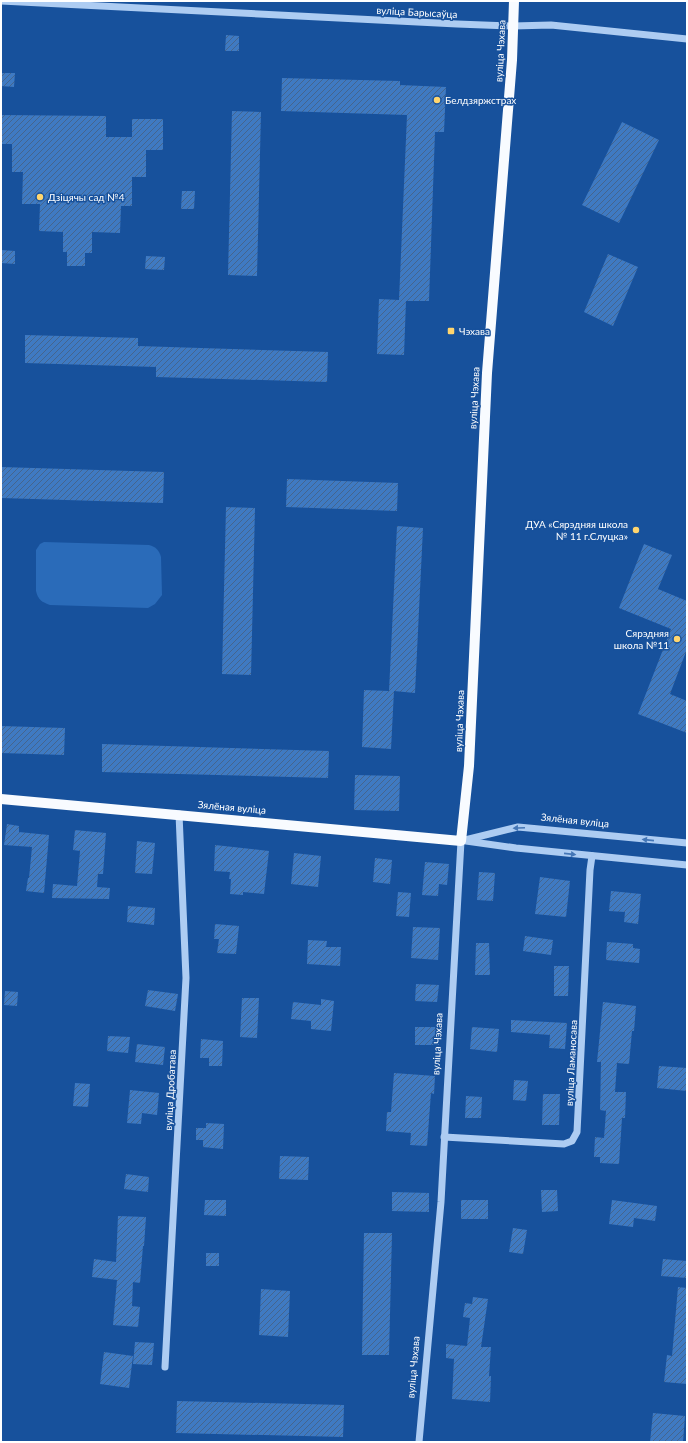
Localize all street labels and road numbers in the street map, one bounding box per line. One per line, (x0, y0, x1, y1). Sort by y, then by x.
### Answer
street label: вуліца Барысаўца (376, 4, 458, 20)
street label: вуліца Чэхава (492, 20, 508, 82)
street label: вуліца Чэхава (466, 367, 482, 429)
street label: вуліца Чэхава (452, 690, 466, 752)
street label: Зялёная вуліца (197, 798, 267, 816)
street label: Зялёная вуліца (540, 810, 610, 830)
street label: вуліца Чэхава (429, 1013, 445, 1075)
street label: вуліца Ламаносава (563, 1019, 579, 1106)
street label: вуліца Дробатава (162, 1049, 178, 1131)
street label: вуліца Чэхава (404, 1335, 422, 1399)

